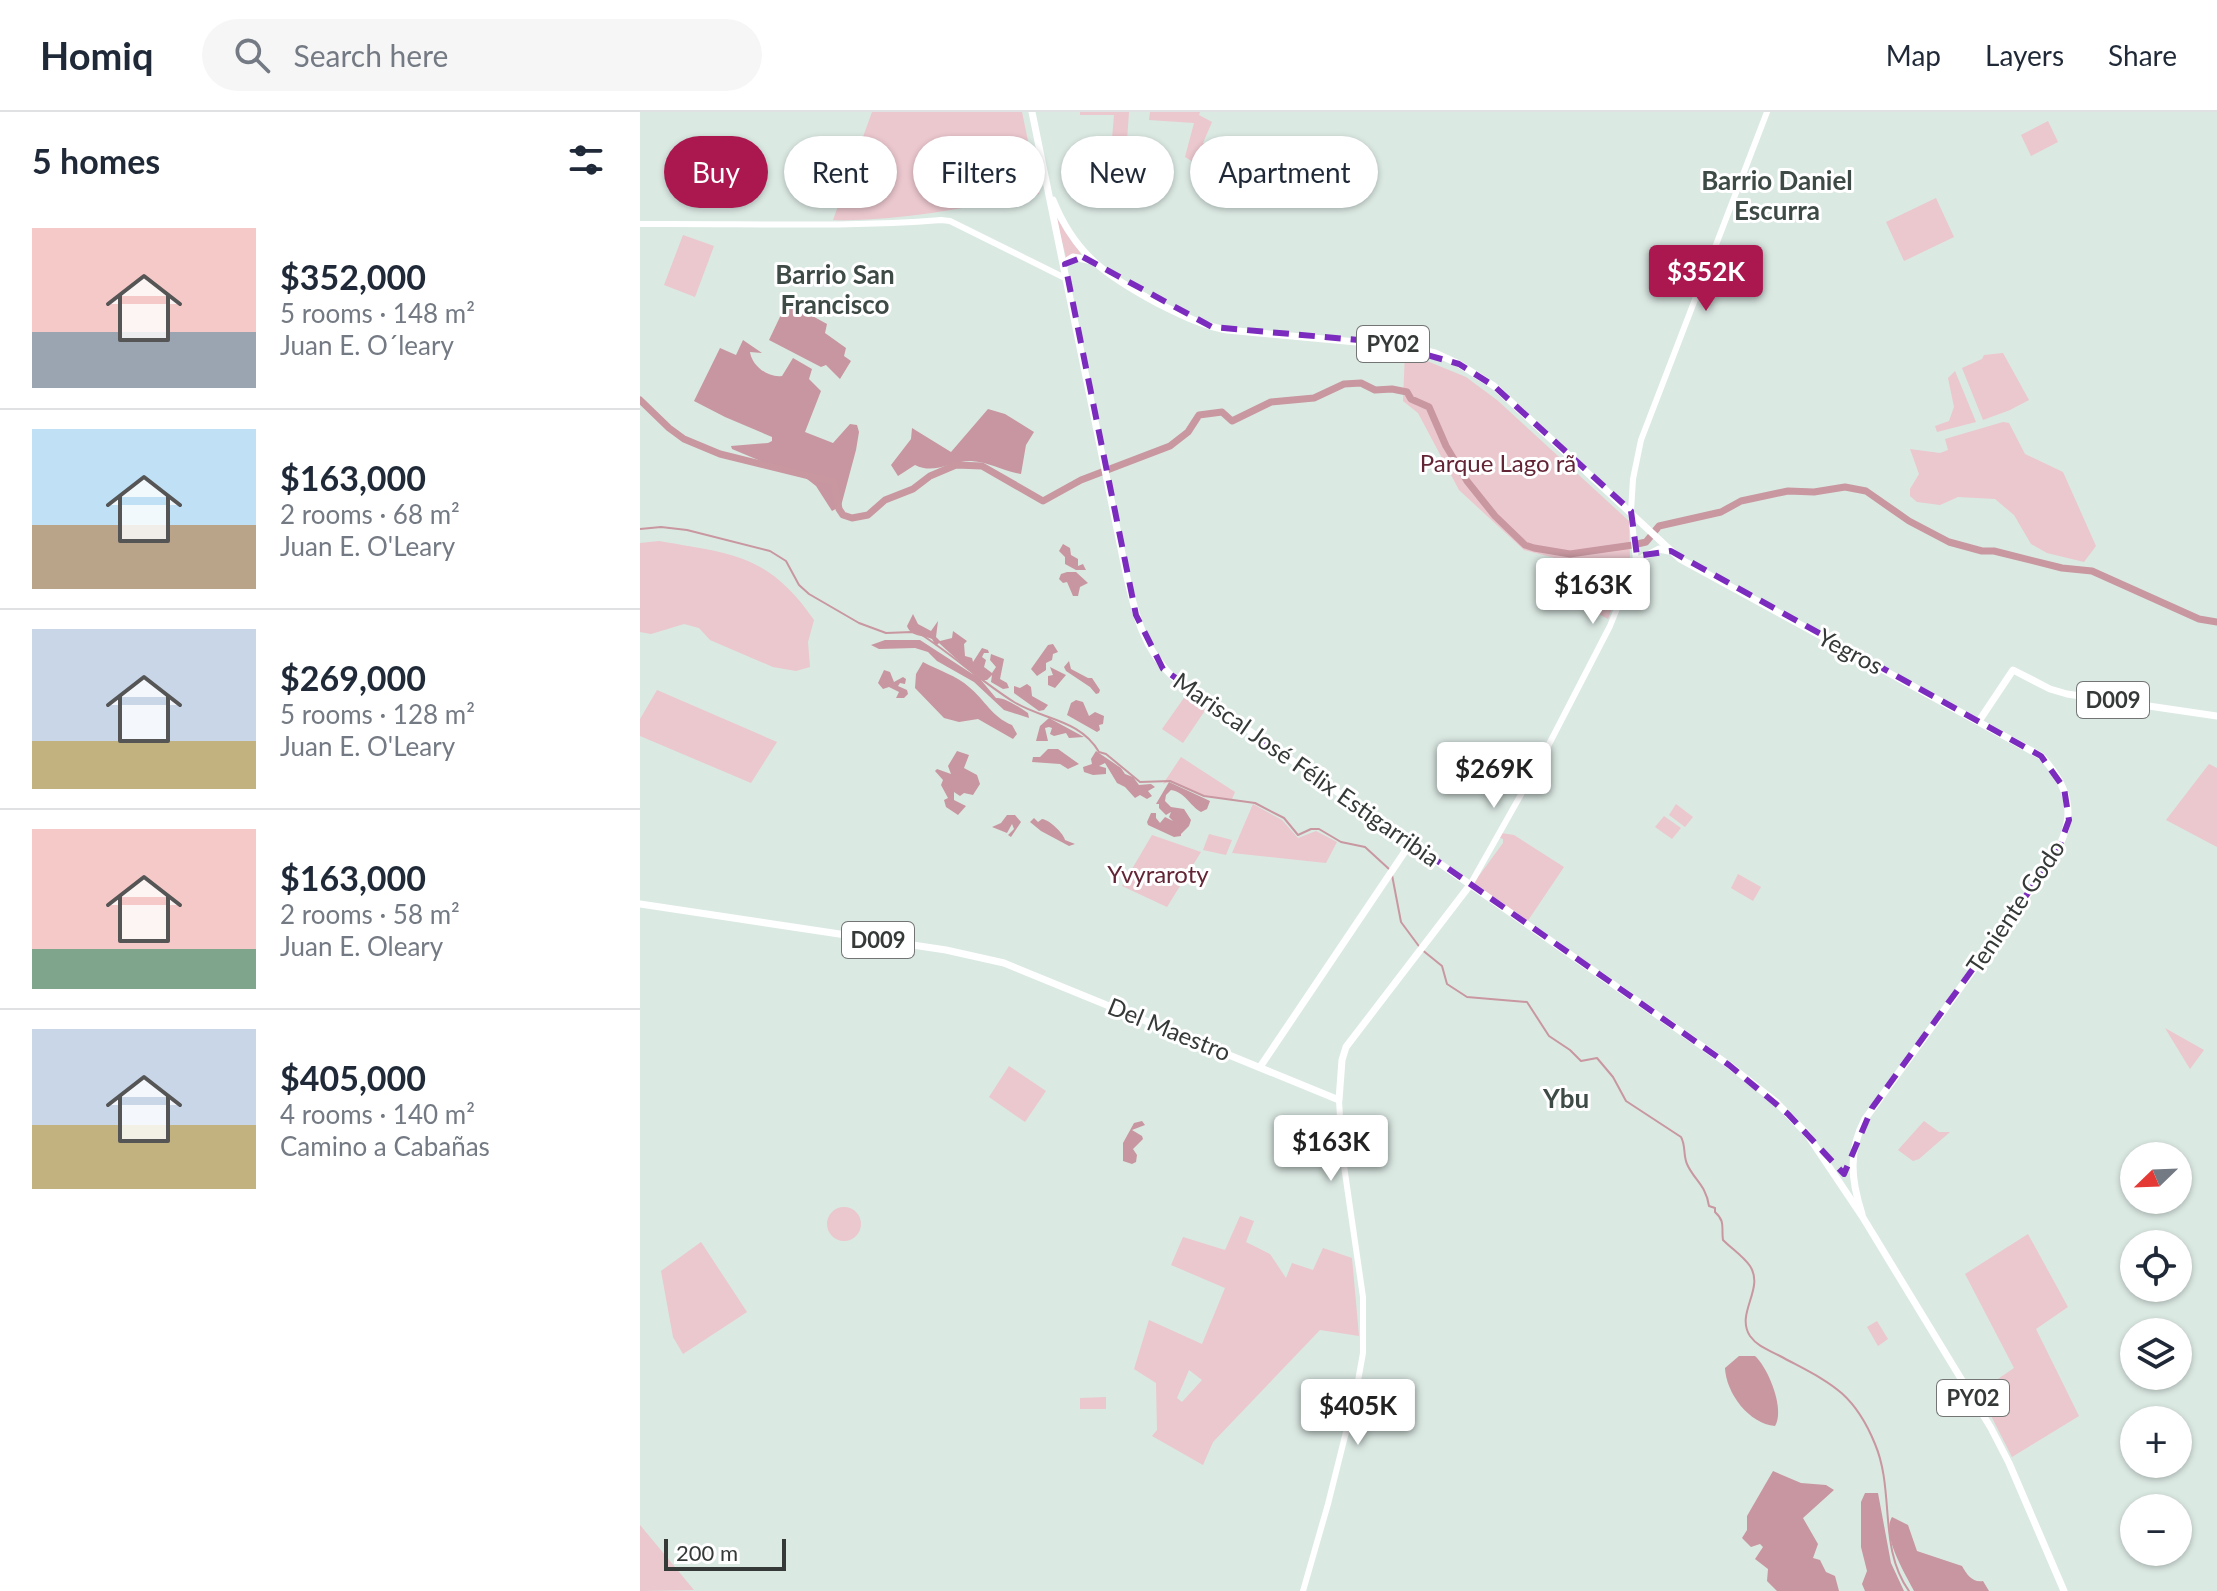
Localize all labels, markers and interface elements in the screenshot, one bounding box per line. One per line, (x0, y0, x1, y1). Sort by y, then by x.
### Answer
search box (202, 19, 762, 91)
text: Homiq (40, 32, 154, 78)
icon: search (230, 33, 274, 77)
text: Search here (294, 37, 448, 73)
text: Map (1886, 38, 1941, 72)
text: Layers (1985, 38, 2064, 72)
text: Share (2108, 38, 2177, 72)
chip: Buy (664, 136, 768, 208)
chip: Rent (784, 136, 897, 208)
chip: Filters (913, 136, 1045, 208)
chip: New (1061, 136, 1174, 208)
chip: Apartment (1190, 136, 1378, 208)
icon: filters (564, 138, 608, 182)
text: 5 homes (32, 140, 160, 181)
district label: Barrio Daniel Escurra (1701, 164, 1853, 226)
pin: $352K (1650, 245, 1762, 313)
text: $352K (1667, 255, 1745, 287)
text: $352,000 (280, 256, 426, 297)
district label: Barrio San Francisco (775, 258, 895, 320)
icon: home (96, 260, 192, 356)
text: 5 rooms · 148 m² (280, 297, 475, 329)
road number: PY02 (1357, 326, 1429, 362)
text: Juan E. O´leary (280, 329, 454, 361)
park label: Parque Lago rã (1420, 448, 1576, 477)
text: $163,000 (280, 457, 426, 498)
icon: home (96, 461, 192, 557)
text: 2 rooms · 68 m² (280, 498, 460, 530)
text: Juan E. O'Leary (280, 530, 455, 562)
pin: $163K (1537, 558, 1649, 626)
text: $163K (1554, 568, 1632, 600)
street label: Yegros (1813, 622, 1888, 680)
text: $269,000 (280, 657, 426, 698)
icon: home (96, 661, 192, 757)
street label: Mariscal José Félix Estigarribia (1168, 666, 1445, 872)
road number: D009 (2077, 682, 2149, 718)
text: 5 rooms · 128 m² (280, 698, 475, 730)
text: Juan E. O'Leary (280, 730, 455, 762)
pin: $269K (1438, 742, 1550, 810)
text: $269K (1455, 752, 1533, 784)
street label: Teniente Godo (1960, 834, 2070, 978)
text: $163,000 (280, 857, 426, 898)
park label: Yvyraroty (1107, 859, 1209, 888)
icon: home (96, 861, 192, 957)
text: 2 rooms · 58 m² (280, 898, 460, 930)
road number: D009 (842, 922, 914, 958)
text: Juan E. Oleary (280, 930, 443, 962)
street label: Del Maestro (1104, 991, 1235, 1066)
text: $405,000 (280, 1057, 426, 1098)
icon: home (96, 1061, 192, 1157)
district label: Ybu (1542, 1082, 1589, 1114)
text: 4 rooms · 140 m² (280, 1098, 475, 1130)
pin: $163K (1275, 1115, 1387, 1183)
text: $163K (1292, 1125, 1370, 1157)
text: Camino a Cabañas (280, 1130, 490, 1162)
north arrow (2120, 1142, 2192, 1214)
map controls (2120, 1142, 2192, 1566)
button: locate (2120, 1230, 2192, 1302)
button: layers (2120, 1318, 2192, 1390)
pin: $405K (1302, 1379, 1414, 1447)
road number: PY02 (1937, 1380, 2009, 1416)
text: $405K (1319, 1389, 1397, 1421)
button: + (2120, 1406, 2192, 1478)
button: − (2120, 1494, 2192, 1566)
scale bar (664, 1535, 786, 1571)
text: 200 m (676, 1539, 738, 1566)

